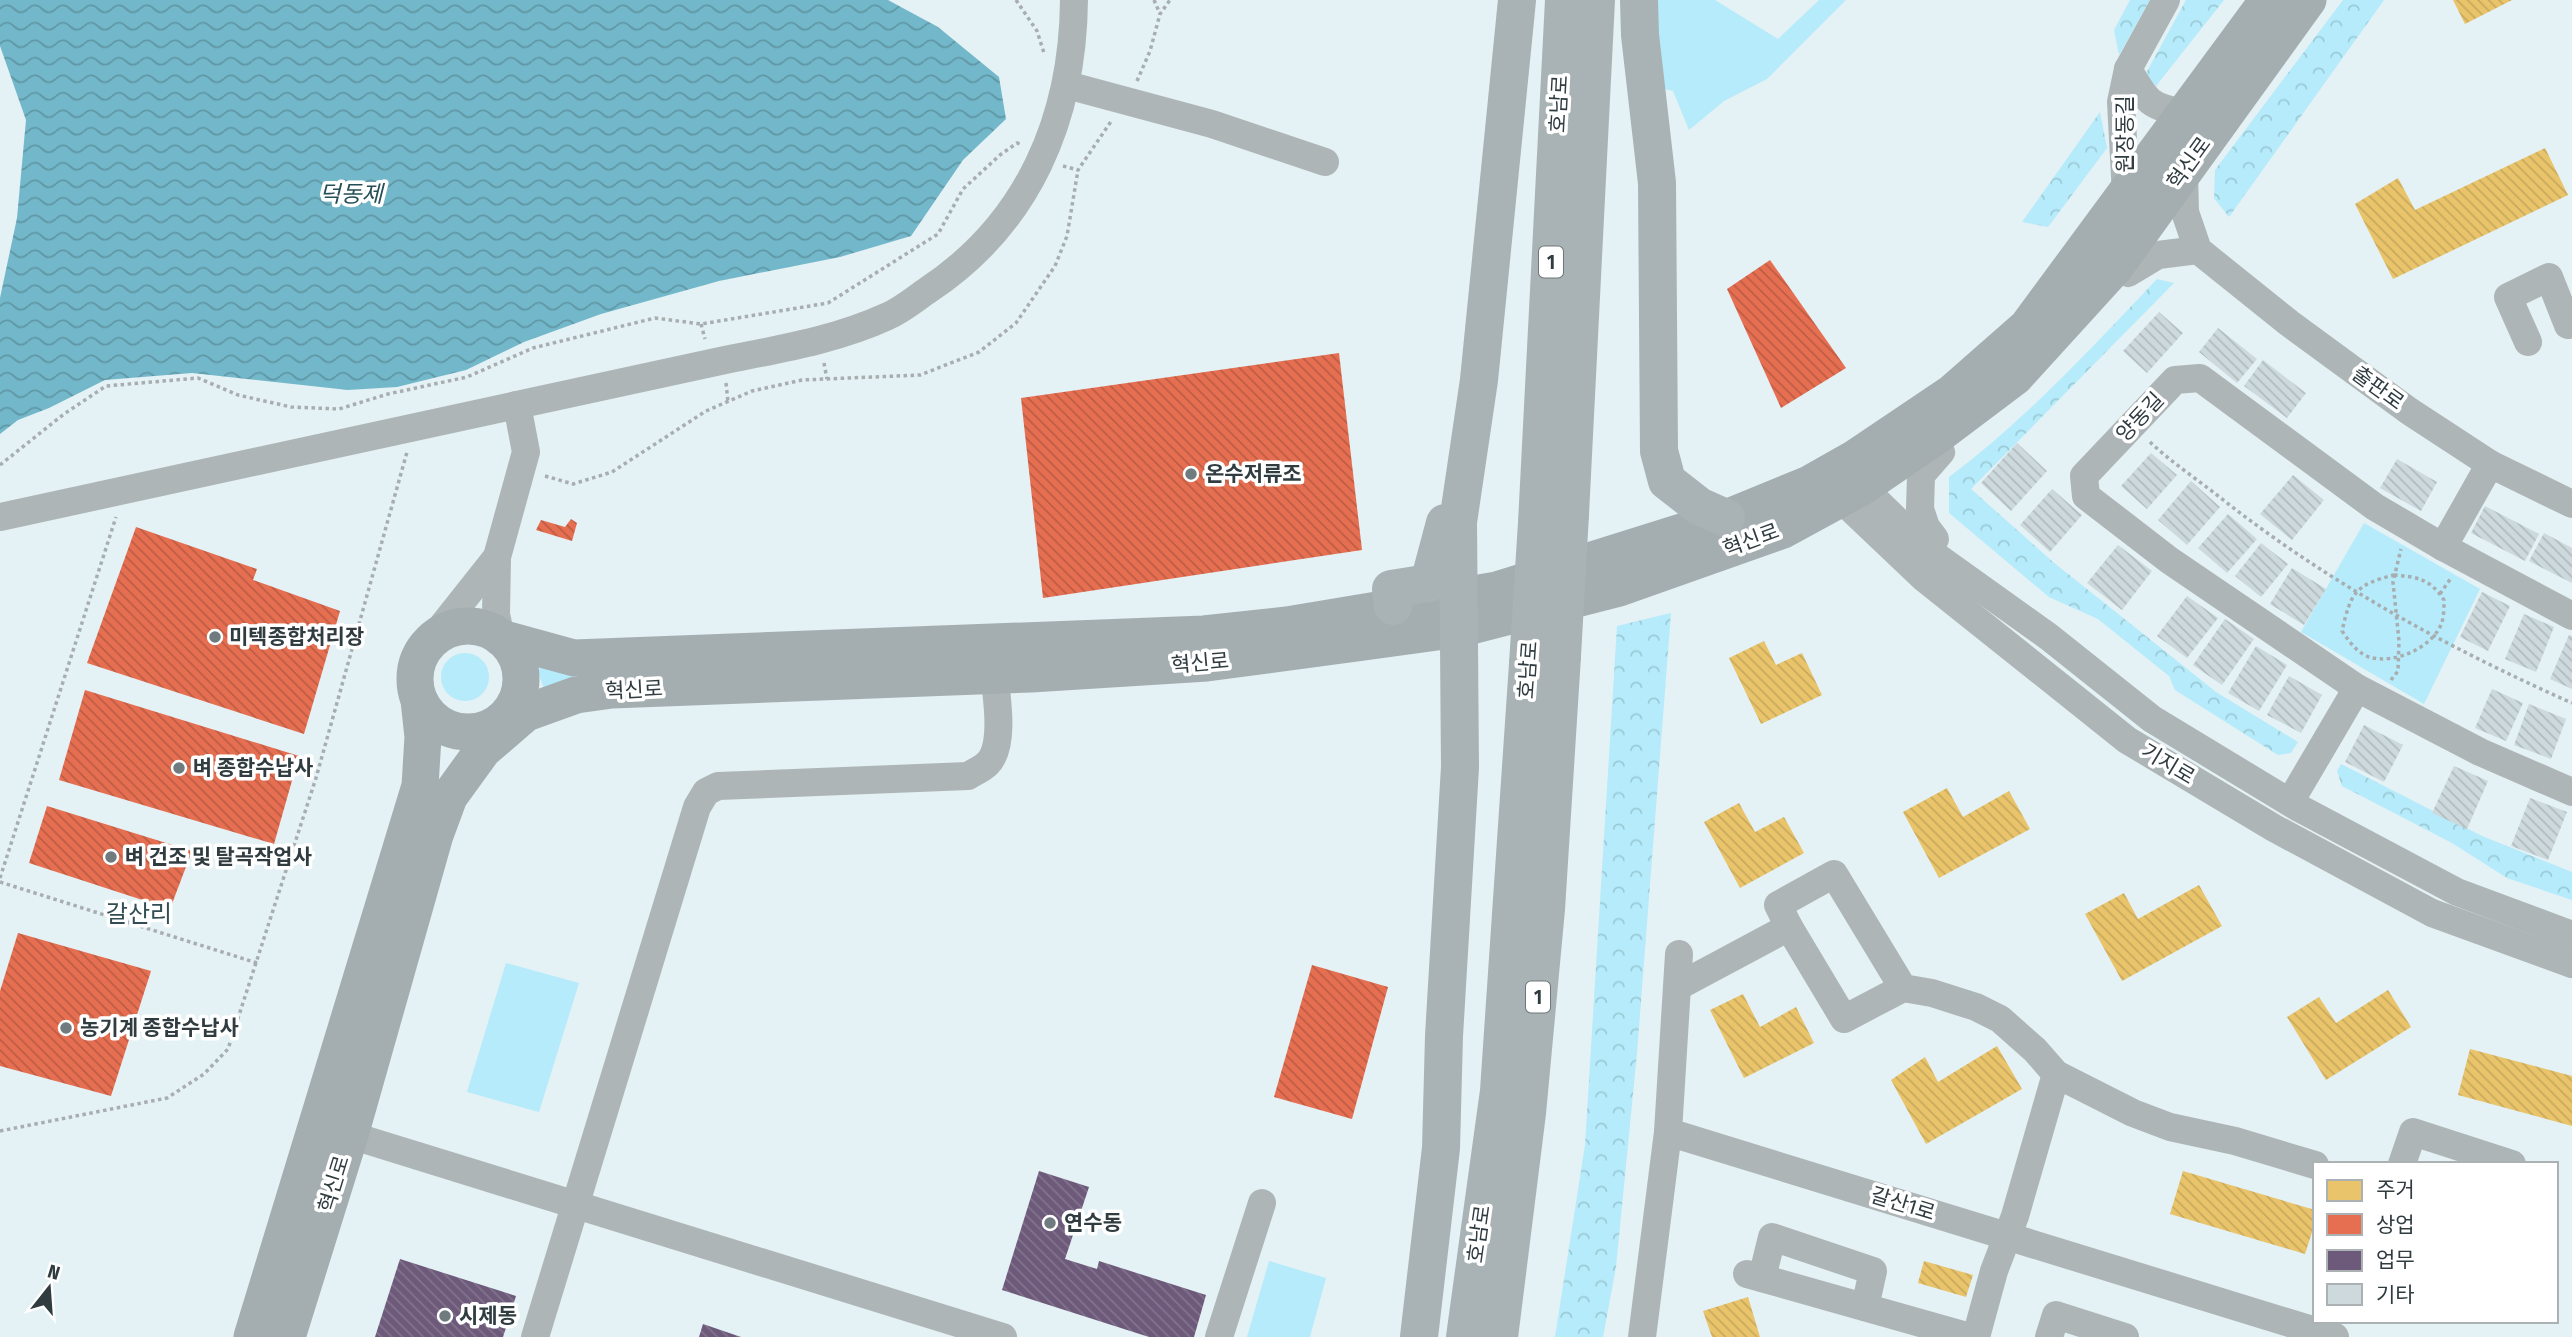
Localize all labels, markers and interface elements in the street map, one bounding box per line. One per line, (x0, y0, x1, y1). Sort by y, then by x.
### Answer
street label: 호남로 (1545, 74, 1573, 134)
street label: 원장동길 (2112, 95, 2138, 173)
street label: 혁신로 (2161, 132, 2217, 194)
water label: 덕동제 (319, 180, 386, 208)
road number: 1 (1539, 246, 1563, 278)
street label: 출판로 (2347, 360, 2409, 416)
street label: 양동길 (2111, 387, 2169, 447)
place label: 온수저류조 (1205, 461, 1302, 487)
marker: 온수저류조 (1183, 466, 1199, 482)
street label: 혁신로 (1719, 518, 1783, 562)
place label: 미텍종합처리장 (229, 624, 364, 650)
marker: 미텍종합처리장 (207, 629, 223, 645)
street label: 호남로 (1513, 640, 1543, 700)
street label: 혁신로 (1170, 648, 1230, 678)
street label: 혁신로 (604, 676, 664, 704)
street label: 기지로 (2136, 738, 2200, 790)
place label: 벼 종합수납사 (193, 755, 313, 781)
marker: 벼 종합수납사 (171, 760, 187, 776)
place label: 벼 건조 및 탈곡작업사 (125, 844, 312, 870)
marker: 벼 건조 및 탈곡작업사 (103, 849, 119, 865)
district label: 갈산리 (106, 900, 172, 928)
road number: 1 (1526, 981, 1550, 1012)
place label: 농기계 종합수납사 (80, 1015, 239, 1041)
marker: 농기계 종합수납사 (58, 1020, 74, 1036)
street label: 혁신로 (313, 1152, 355, 1216)
legend (2313, 1162, 2558, 1323)
text: 주거 (2376, 1177, 2415, 1203)
street label: 갈산1로 (1868, 1182, 1938, 1226)
street label: 호남로 (1462, 1203, 1496, 1265)
place label: 연수동 (1064, 1210, 1122, 1236)
text: 상업 (2376, 1212, 2415, 1238)
marker: 연수동 (1042, 1215, 1058, 1231)
text: 업무 (2376, 1247, 2415, 1273)
north arrow (14, 1253, 84, 1323)
text: N (45, 1260, 63, 1285)
text: 기타 (2376, 1282, 2415, 1308)
place label: 시제동 (459, 1303, 517, 1329)
marker: 시제동 (437, 1308, 453, 1324)

